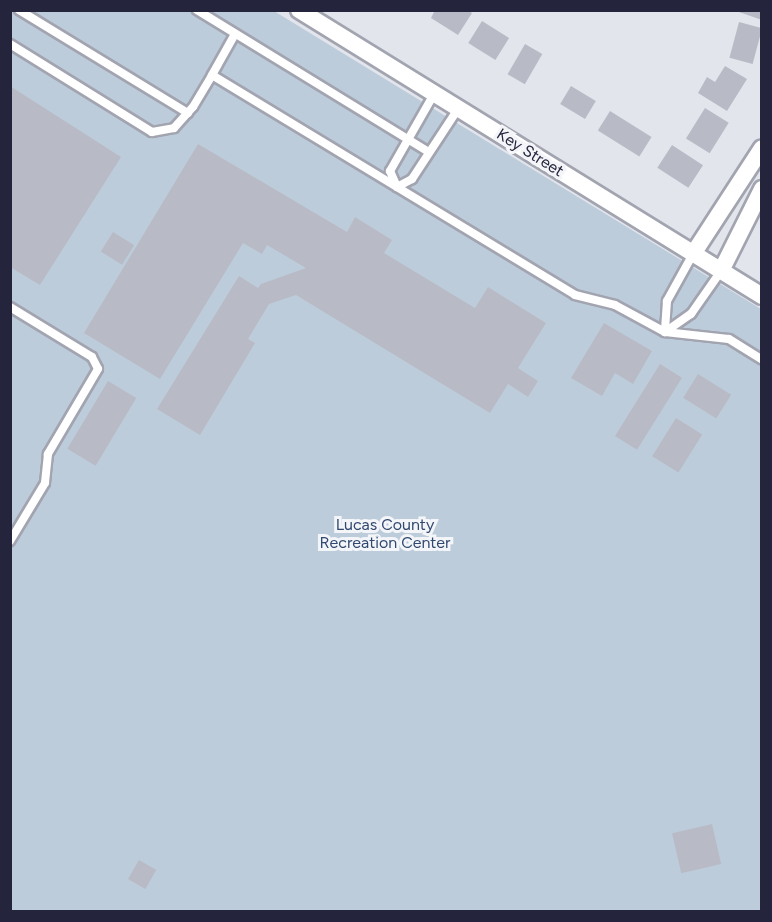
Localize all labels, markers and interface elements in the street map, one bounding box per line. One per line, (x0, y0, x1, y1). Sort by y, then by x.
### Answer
street label: Key Street (493, 125, 567, 181)
park label: Lucas County Recreation Center (320, 515, 450, 553)

